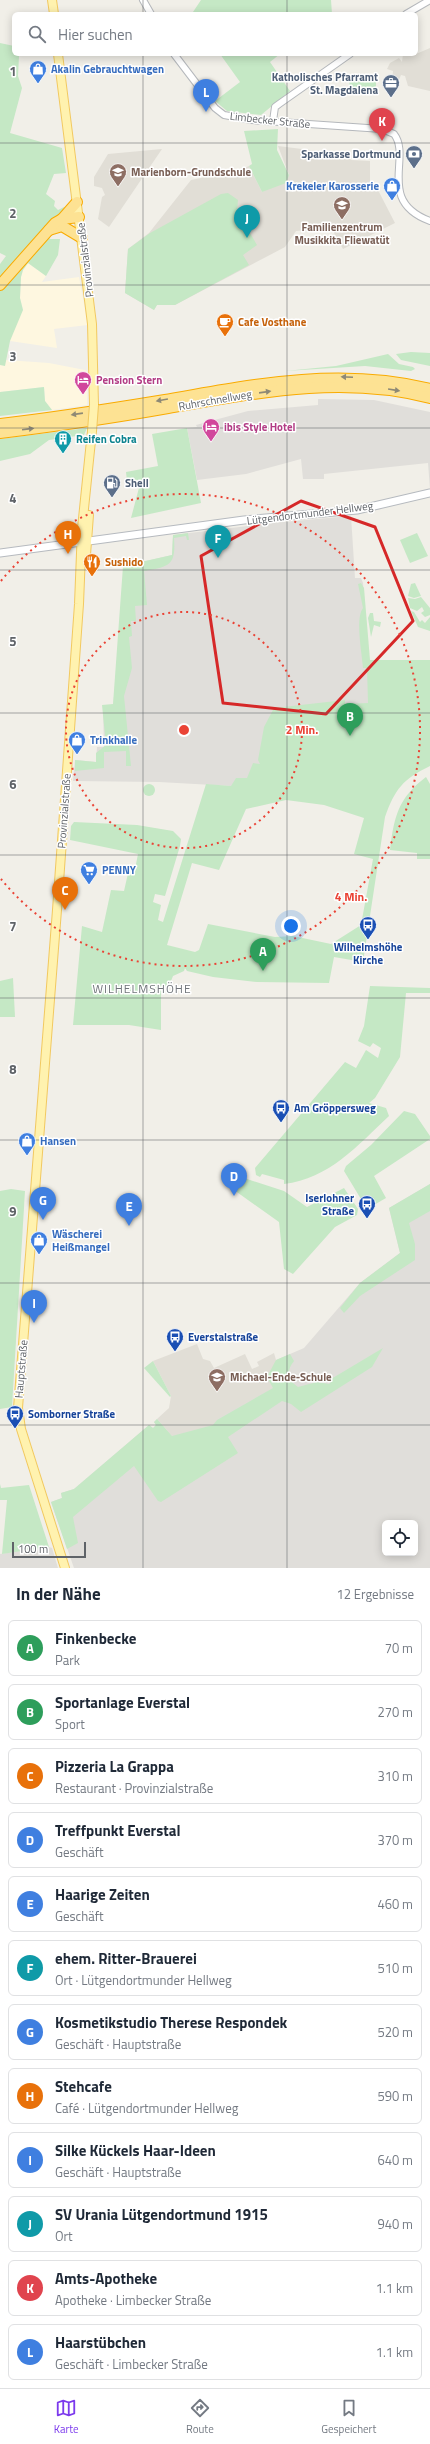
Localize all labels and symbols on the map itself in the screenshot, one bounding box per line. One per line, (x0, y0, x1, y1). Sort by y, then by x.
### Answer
shop icon: Akalin Gebrauchtwagen (28, 59, 48, 84)
text: 1 (9, 61, 17, 81)
place label: Akalin Gebrauchtwagen (51, 61, 164, 77)
place label: Katholisches Pfarramt St. Magdalena (272, 69, 378, 98)
office icon: Katholisches Pfarramt St. Magdalena (381, 73, 401, 98)
pin: L (193, 79, 219, 112)
street label: Limbecker Straße (229, 108, 311, 132)
pin: K (369, 108, 395, 141)
bank icon: Sparkasse Dortmund (404, 144, 424, 169)
place label: Sparkasse Dortmund (301, 146, 401, 162)
school or university icon: Marienborn-Grundschule (108, 162, 128, 187)
place label: Marienborn-Grundschule (131, 164, 251, 180)
shop icon: Krekeler Karosserie (382, 176, 402, 201)
place label: Krekeler Karosserie (286, 178, 379, 194)
school or university icon: Familienzentrum Musikkita Fliewatüt (332, 195, 352, 220)
text: 2 (9, 203, 17, 223)
pin: J (234, 205, 260, 238)
place label: Familienzentrum Musikkita Fliewatüt (294, 219, 390, 248)
street label: Provinzialstraße (72, 221, 98, 298)
cafe icon: Cafe Vosthane (215, 312, 235, 337)
place label: Cafe Vosthane (238, 314, 307, 330)
text: 3 (9, 346, 17, 366)
hotel icon: Pension Stern (73, 370, 93, 395)
place label: Pension Stern (96, 372, 162, 388)
one-way arrow (341, 374, 353, 381)
street label: Ruhrschnellweg (177, 386, 253, 414)
one-way arrow (388, 388, 400, 394)
one-way arrow (259, 389, 271, 395)
one-way arrow (156, 397, 168, 403)
one-way arrow (71, 411, 83, 417)
hotel icon: ibis Style Hotel (201, 417, 221, 442)
place label: ibis Style Hotel (224, 419, 296, 435)
one-way arrow (22, 426, 34, 433)
building icon: Reifen Cobra (53, 429, 73, 454)
place label: Reifen Cobra (76, 431, 137, 447)
fuel station icon: Shell (102, 473, 122, 498)
place label: Shell (125, 475, 149, 491)
text: 4 (9, 488, 17, 508)
street label: Lütgendortmunder Hellweg (246, 497, 375, 529)
pin: H (55, 521, 81, 554)
pin: F (205, 525, 231, 558)
restaurant icon: Sushido (82, 552, 102, 577)
place label: Sushido (105, 554, 143, 570)
text: 5 (9, 631, 17, 651)
pin: B (337, 703, 363, 736)
text: 2 Min. (286, 720, 318, 739)
centre of rings (177, 723, 191, 737)
shop icon: Trinkhalle (67, 730, 87, 755)
place label: Trinkhalle (90, 732, 138, 748)
street label: Provinzialstraße (53, 773, 75, 849)
text: 6 (9, 774, 17, 794)
supermarket icon: PENNY (79, 860, 99, 885)
place label: PENNY (102, 862, 137, 878)
pin: C (52, 877, 78, 910)
text: 4 Min. (335, 887, 367, 906)
bus stop icon: Wilhelmshöhe Kirche (358, 915, 378, 940)
text: 7 (9, 916, 17, 936)
your location (281, 916, 301, 936)
pin: A (250, 938, 276, 971)
place label: Wilhelmshöhe Kirche (334, 939, 403, 968)
district label: WILHELMSHÖHE (92, 979, 192, 998)
text: 8 (9, 1059, 17, 1079)
bus stop icon: Am Gröppersweg (271, 1098, 291, 1123)
place label: Am Gröppersweg (294, 1100, 376, 1116)
shop icon: Hansen (17, 1131, 37, 1156)
place label: Hansen (40, 1133, 76, 1149)
pin: D (221, 1163, 247, 1196)
pin: G (30, 1187, 56, 1220)
place label: Iserlohner Straße (305, 1190, 354, 1219)
pin: E (116, 1193, 142, 1226)
bus stop icon: Iserlohner Straße (357, 1194, 377, 1219)
text: 9 (9, 1201, 17, 1221)
place label: Wäscherei Heißmangel (52, 1226, 110, 1255)
shop icon: Wäscherei Heißmangel (29, 1230, 49, 1255)
pin: I (21, 1290, 47, 1323)
bus stop icon: Everstalstraße (165, 1327, 185, 1352)
place label: Everstalstraße (188, 1329, 259, 1345)
street label: Hauptstraße (10, 1339, 32, 1399)
school or university icon: Michael-Ende-Schule (207, 1367, 227, 1392)
place label: Michael-Ende-Schule (230, 1369, 332, 1385)
bus stop icon: Somborner Straße (5, 1404, 25, 1429)
place label: Somborner Straße (28, 1406, 116, 1422)
scale bar (12, 1540, 86, 1559)

